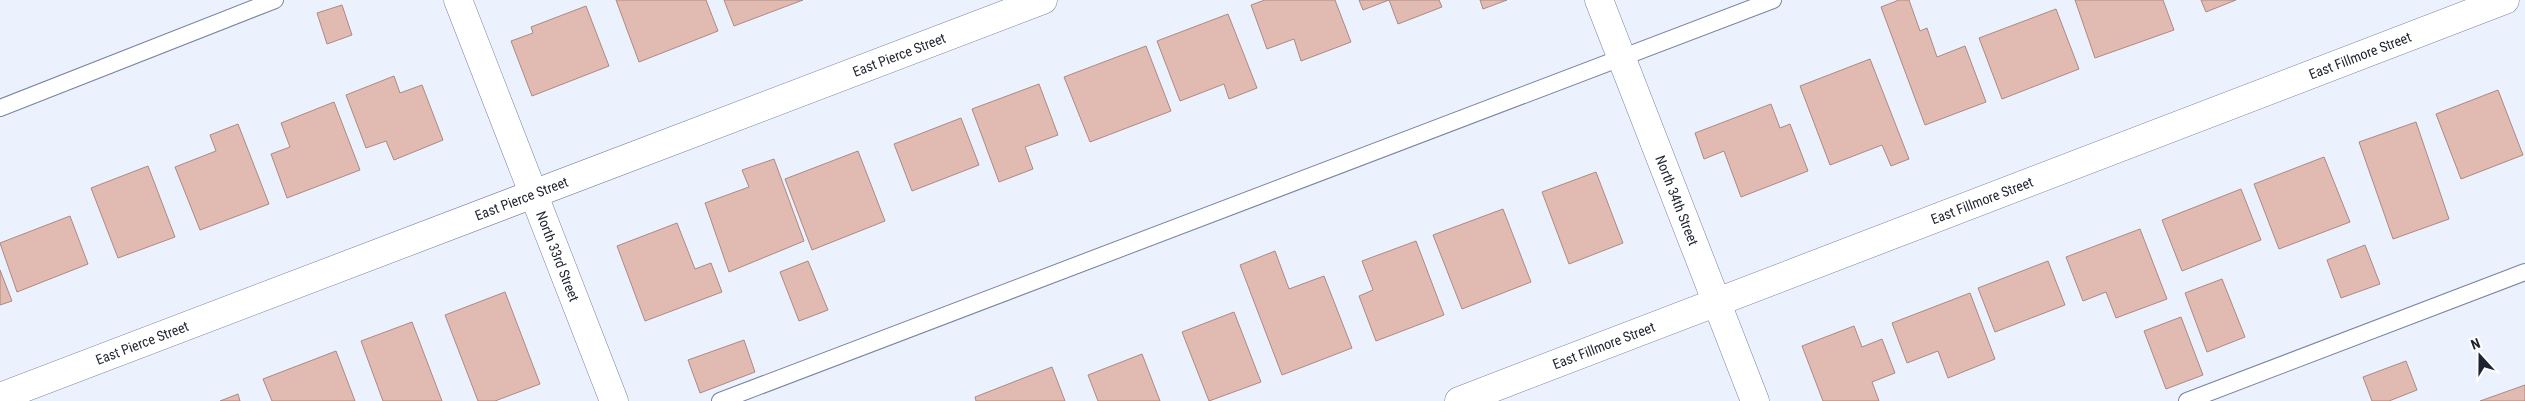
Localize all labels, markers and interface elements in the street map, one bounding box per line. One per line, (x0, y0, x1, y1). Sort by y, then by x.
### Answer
street label: East Fillmore Street (2307, 29, 2413, 82)
street label: East Pierce Street (850, 30, 948, 80)
street label: North 34th Street (1652, 153, 1702, 248)
street label: East Pierce Street (473, 174, 570, 223)
street label: East Fillmore Street (1929, 174, 2035, 227)
street label: North 33rd Street (533, 209, 582, 304)
street label: East Pierce Street (93, 318, 191, 368)
street label: East Fillmore Street (1550, 319, 1657, 372)
north arrow (2455, 331, 2505, 381)
text: N (2468, 335, 2482, 353)

